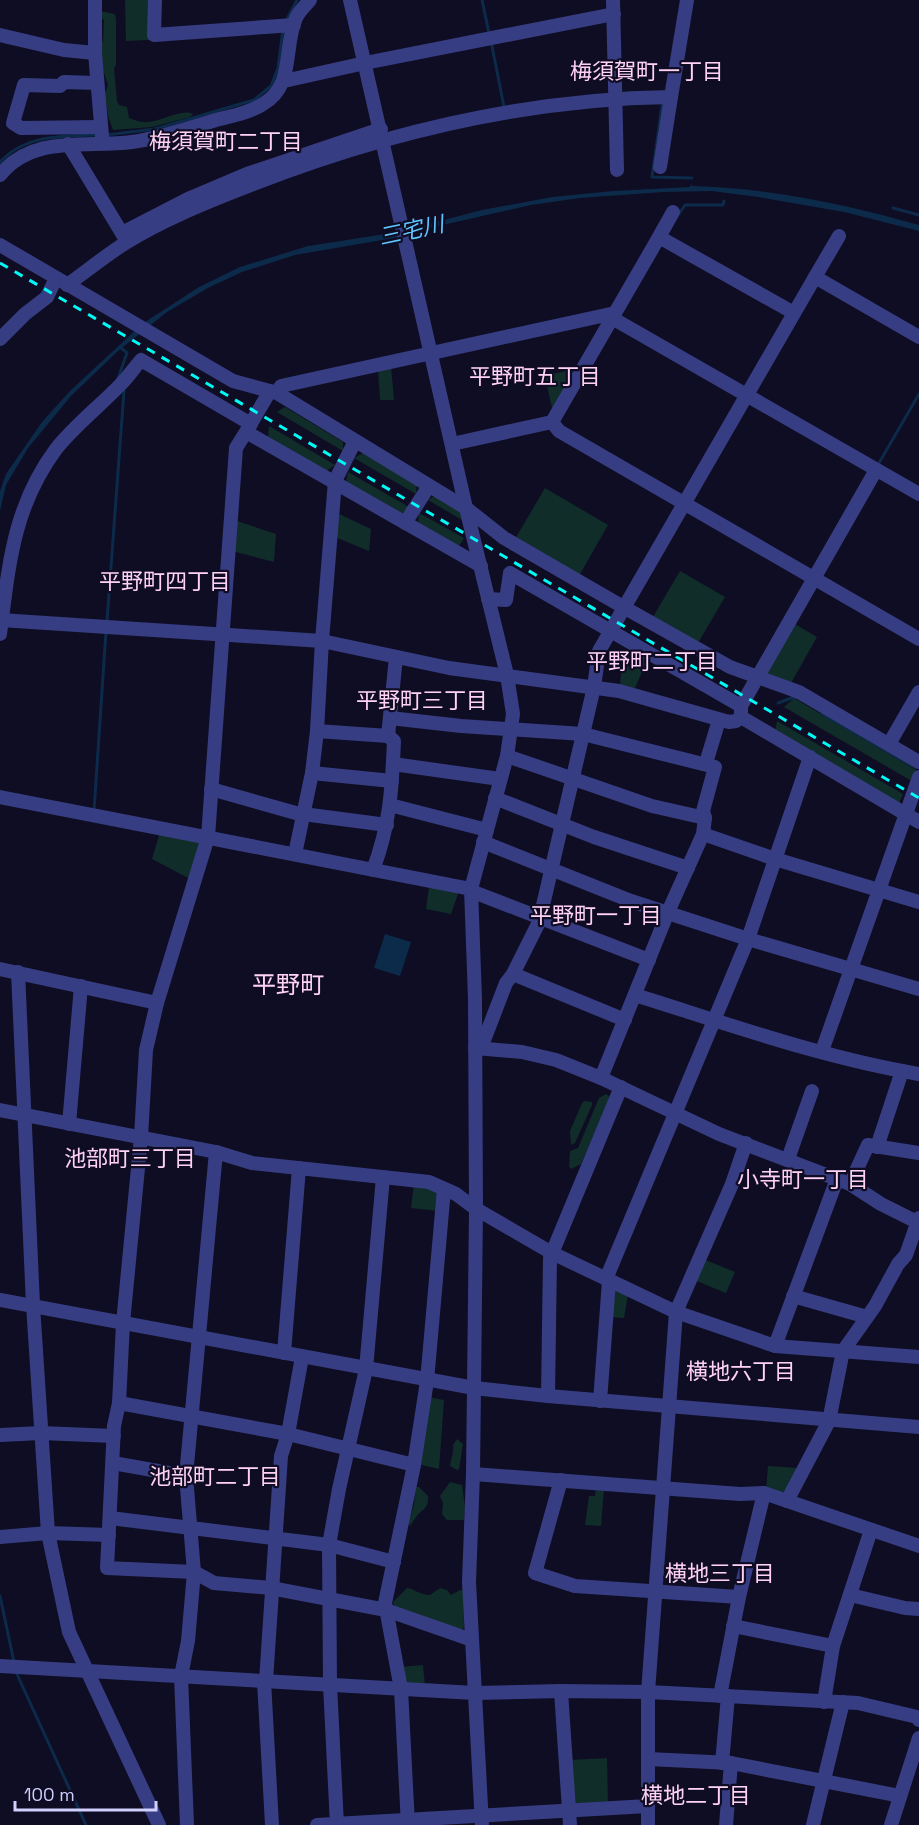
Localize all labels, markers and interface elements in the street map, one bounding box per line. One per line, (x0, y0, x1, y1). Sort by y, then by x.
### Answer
district label: 梅須賀町一丁目 (570, 57, 724, 85)
district label: 梅須賀町二丁目 (149, 127, 303, 155)
water label: 三宅川 (376, 209, 448, 251)
district label: 平野町五丁目 (469, 362, 601, 390)
district label: 平野町四丁目 (99, 567, 231, 595)
district label: 平野町二丁目 (586, 647, 718, 675)
district label: 平野町三丁目 (356, 686, 488, 714)
district label: 平野町一丁目 (530, 901, 662, 929)
district label: 平野町 (252, 969, 324, 1000)
district label: 池部町三丁目 (64, 1144, 196, 1172)
district label: 小寺町一丁目 (737, 1165, 869, 1193)
district label: 横地六丁目 (686, 1357, 796, 1385)
district label: 池部町二丁目 (149, 1462, 281, 1490)
district label: 横地三丁目 (665, 1559, 775, 1587)
scale bar (15, 1774, 156, 1812)
district label: 横地二丁目 (641, 1781, 751, 1809)
text: 100 m (24, 1783, 75, 1806)

